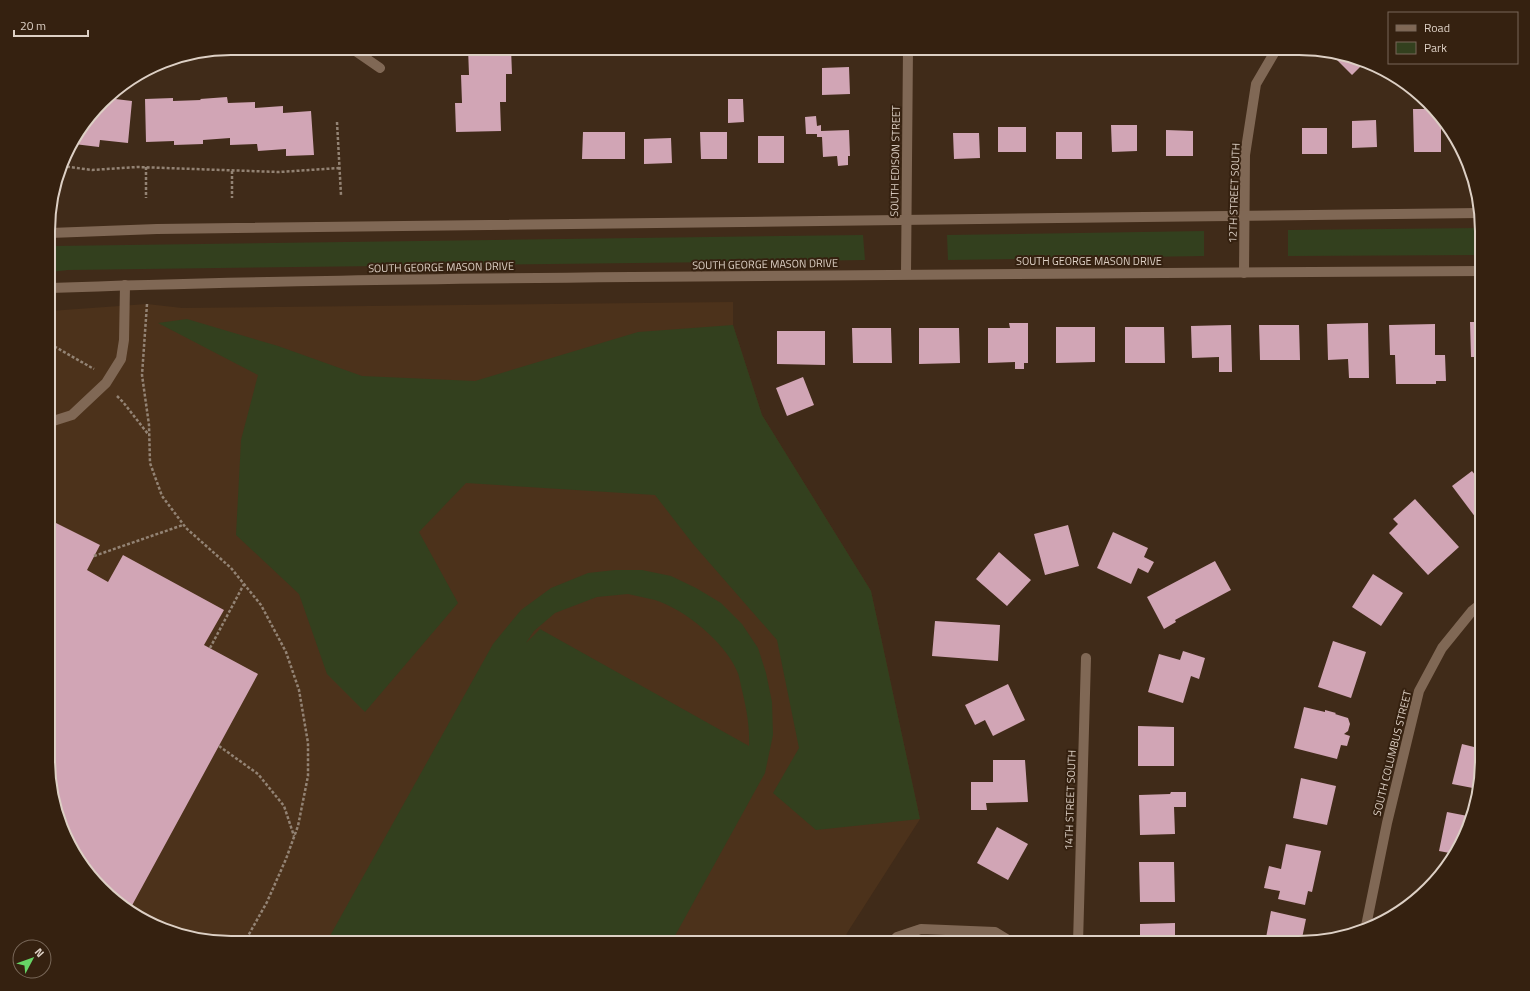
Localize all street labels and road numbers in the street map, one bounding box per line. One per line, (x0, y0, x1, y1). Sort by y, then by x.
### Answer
street label: SOUTH EDISON STREET (886, 105, 904, 217)
street label: 12TH STREET SOUTH (1224, 143, 1244, 243)
street label: SOUTH GEORGE MASON DRIVE (1016, 253, 1162, 269)
street label: SOUTH GEORGE MASON DRIVE (692, 255, 838, 273)
street label: SOUTH GEORGE MASON DRIVE (368, 258, 514, 276)
street label: SOUTH COLUMBUS STREET (1369, 688, 1415, 818)
street label: 14TH STREET SOUTH (1060, 750, 1080, 850)

